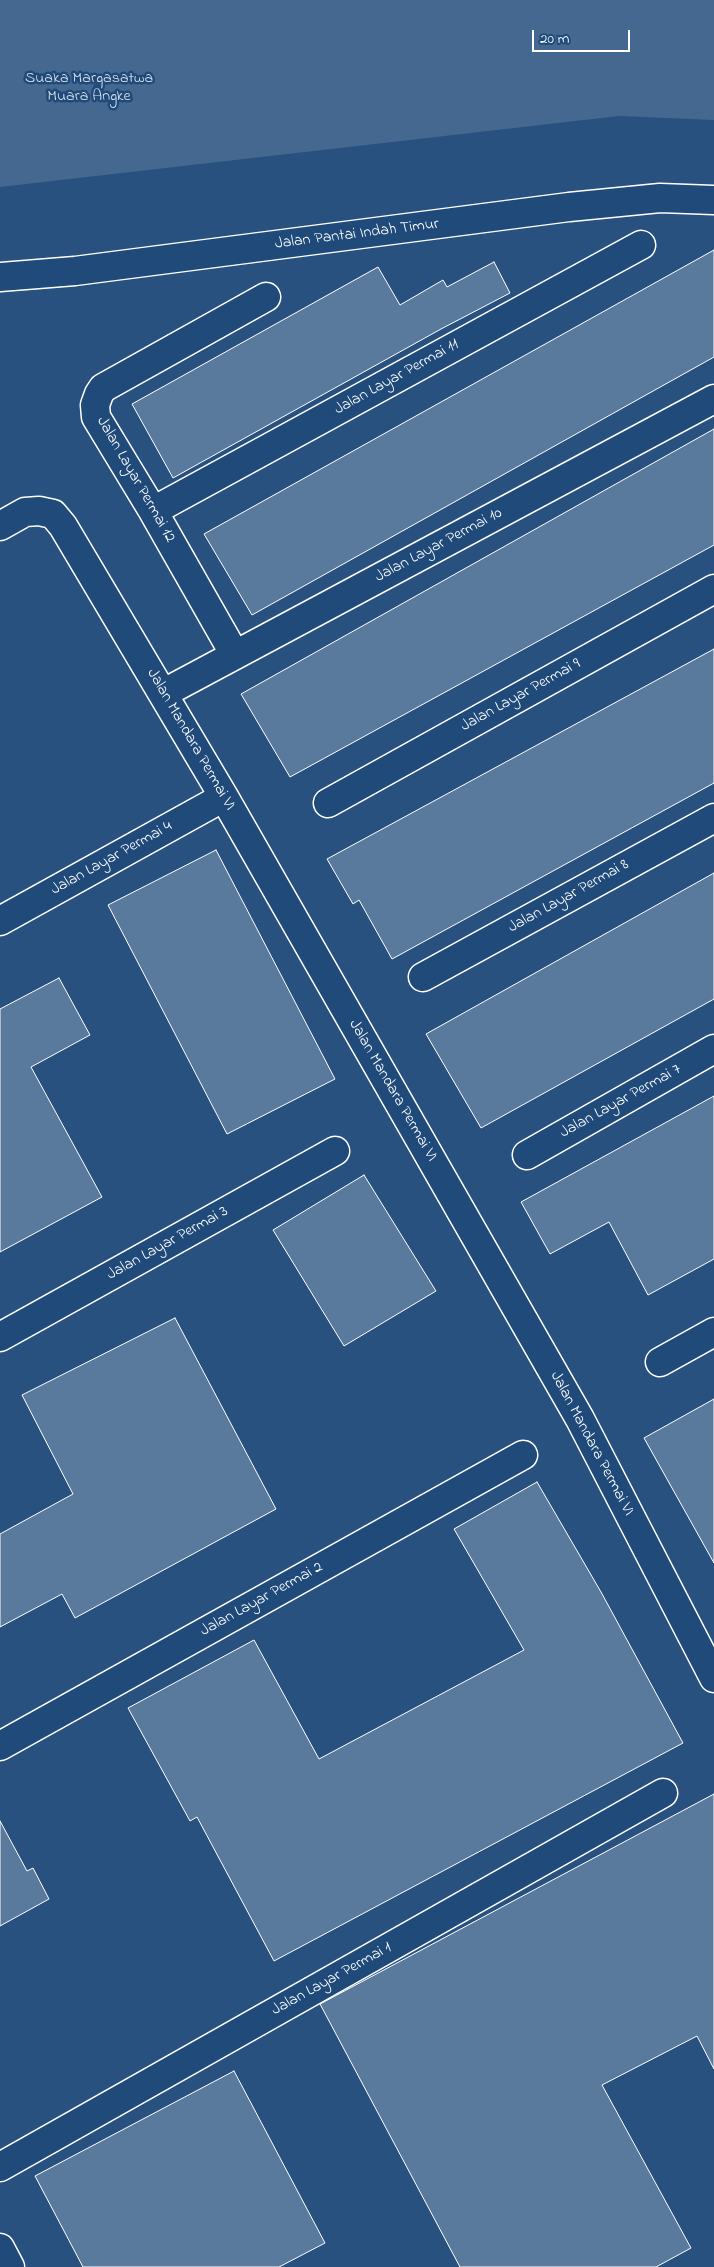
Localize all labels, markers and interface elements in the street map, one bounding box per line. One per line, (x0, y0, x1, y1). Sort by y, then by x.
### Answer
scale bar (534, 20, 632, 52)
text: 20 m (540, 28, 569, 50)
park label: Suaka Margasatwa Muara Angke (25, 69, 153, 107)
street label: Jalan Pantai Indah Timur (274, 215, 440, 255)
street label: Jalan Layar Permai 11 (331, 336, 463, 420)
street label: Jalan Layar Permai 12 (91, 414, 179, 546)
street label: Jalan Layar Permai 10 (372, 504, 506, 588)
street label: Jalan Layar Permai 9 (458, 655, 584, 737)
street label: Jalan Mandara Permai VI (141, 666, 239, 814)
street label: Jalan Layar Permai 4 (48, 818, 176, 900)
street label: Jalan Layar Permai 8 (505, 856, 633, 938)
street label: Jalan Mandara Permai VI (343, 1017, 441, 1165)
street label: Jalan Layar Permai 7 (557, 1061, 685, 1143)
street label: Jalan Layar Permai 3 (104, 1203, 232, 1285)
street label: Jalan Mandara Permai VI (545, 1369, 637, 1519)
street label: Jalan Layar Permai 2 (197, 1558, 327, 1642)
street label: Jalan Layar Permai 1 (269, 1939, 395, 2021)

